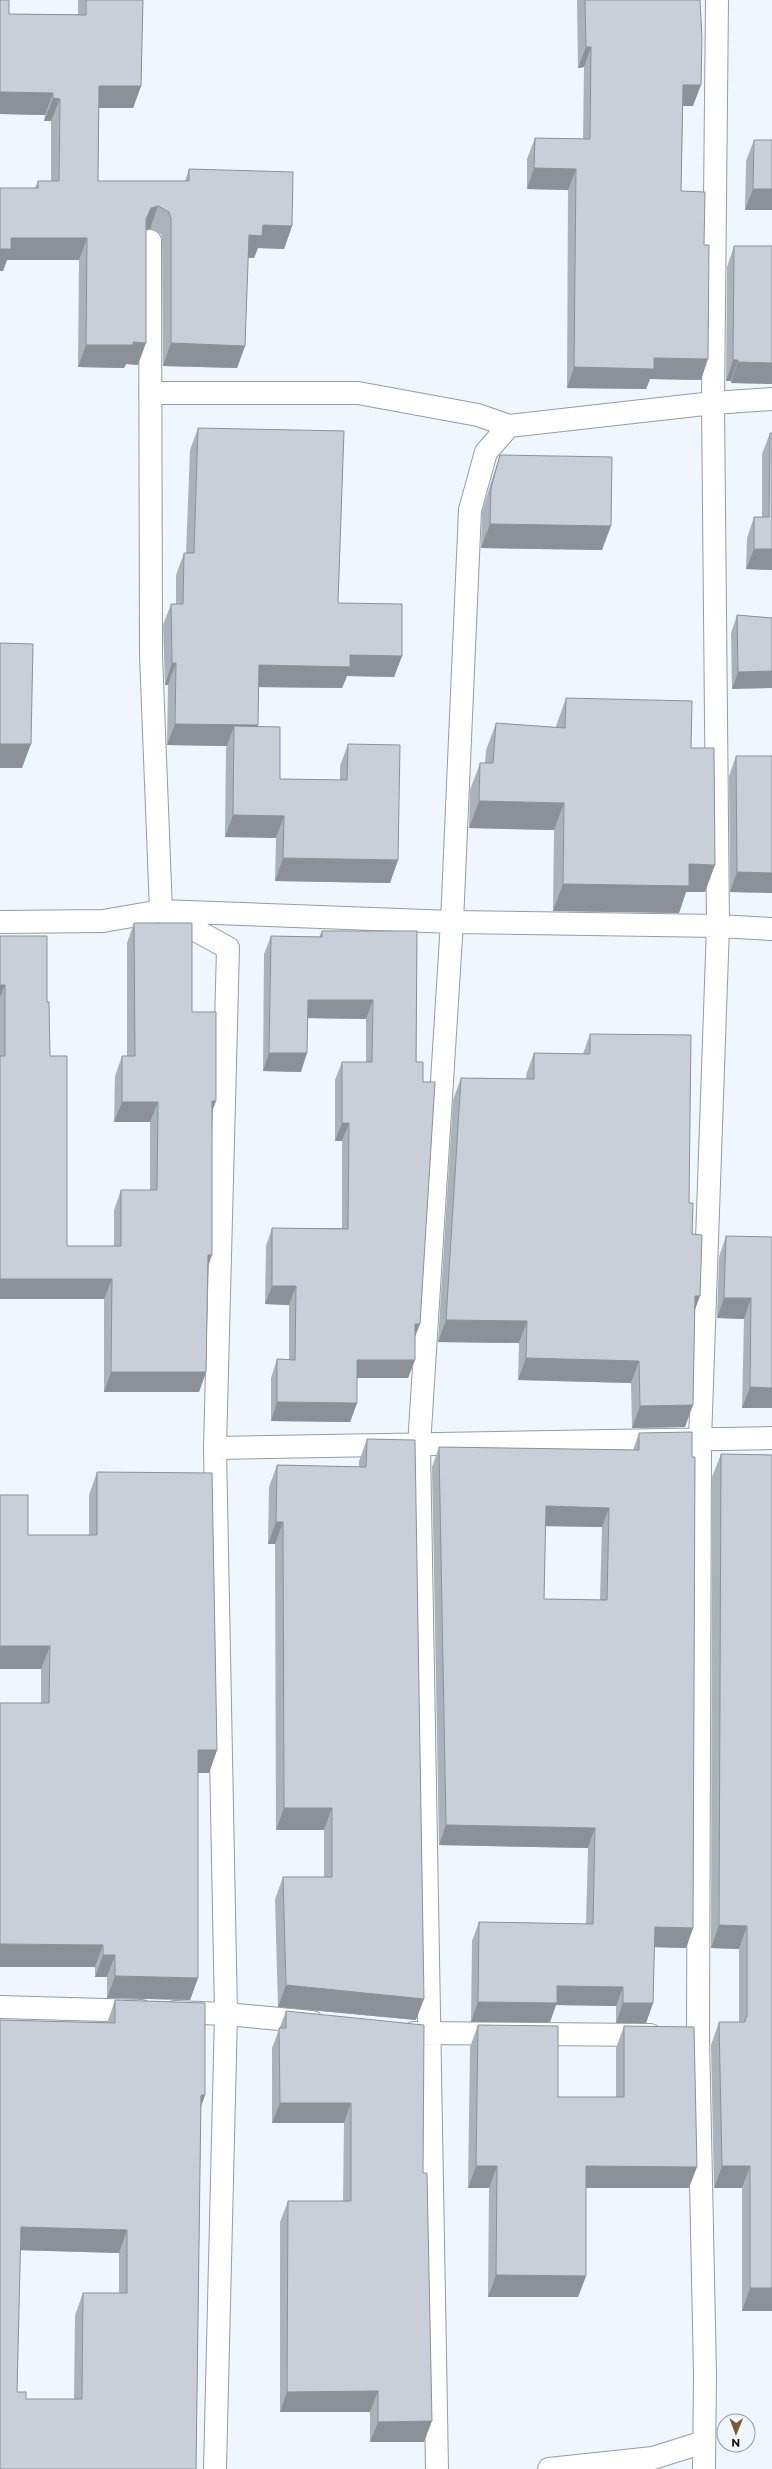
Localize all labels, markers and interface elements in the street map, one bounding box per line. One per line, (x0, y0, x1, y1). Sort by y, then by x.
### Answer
north arrow (716, 2413, 756, 2453)
text: N (731, 2436, 740, 2450)

